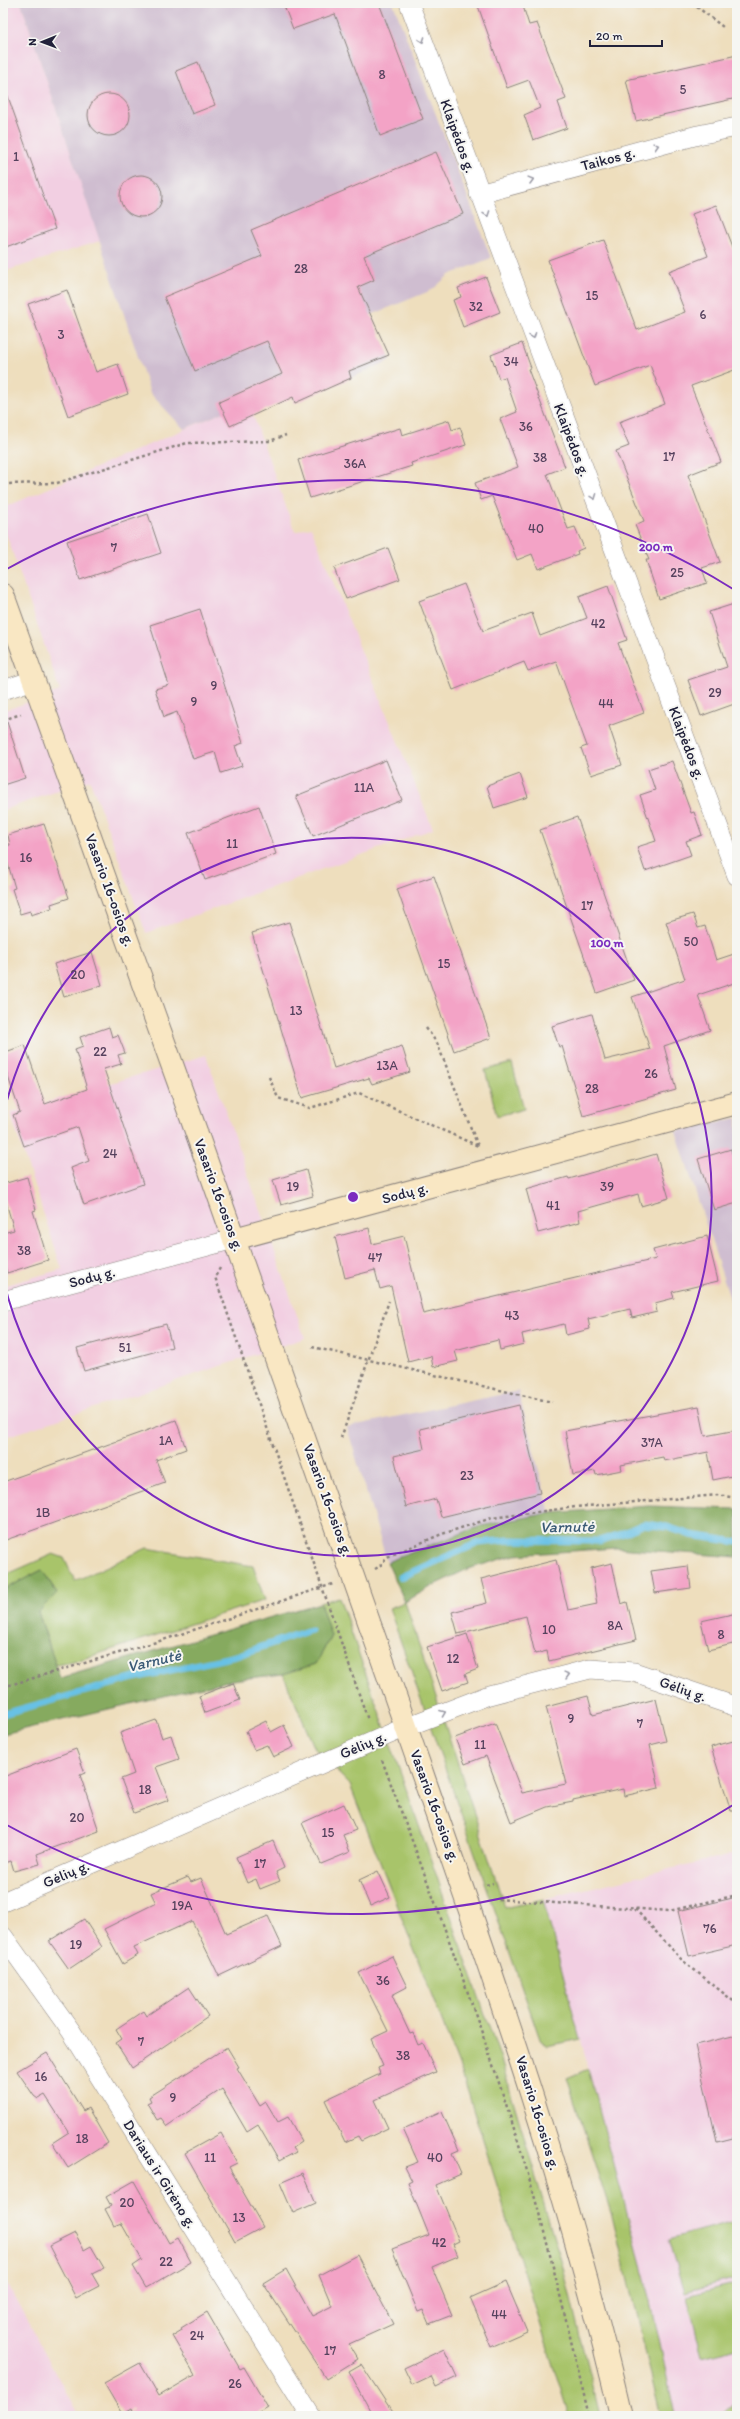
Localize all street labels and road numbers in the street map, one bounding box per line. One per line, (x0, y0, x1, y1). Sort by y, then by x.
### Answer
street label: Klaipėdos g. (436, 97, 480, 175)
street label: Taikos g. (579, 143, 637, 175)
street label: Klaipėdos g. (550, 401, 594, 479)
street label: Klaipėdos g. (665, 704, 709, 782)
street label: Vasario 16-osios g. (81, 831, 139, 949)
street label: Vasario 16-osios g. (190, 1136, 248, 1254)
street label: Sodų g. (380, 1178, 430, 1208)
street label: Sodų g. (67, 1262, 117, 1292)
street label: Vasario 16-osios g. (299, 1441, 357, 1559)
street label: Gėlių g. (657, 1673, 709, 1705)
street label: Gėlių g. (337, 1727, 389, 1763)
street label: Vasario 16-osios g. (406, 1747, 464, 1865)
street label: Gėlių g. (40, 1856, 92, 1892)
street label: Vasario 16-osios g. (512, 2054, 564, 2172)
street label: Dariaus ir Girėno g. (119, 2116, 201, 2232)

